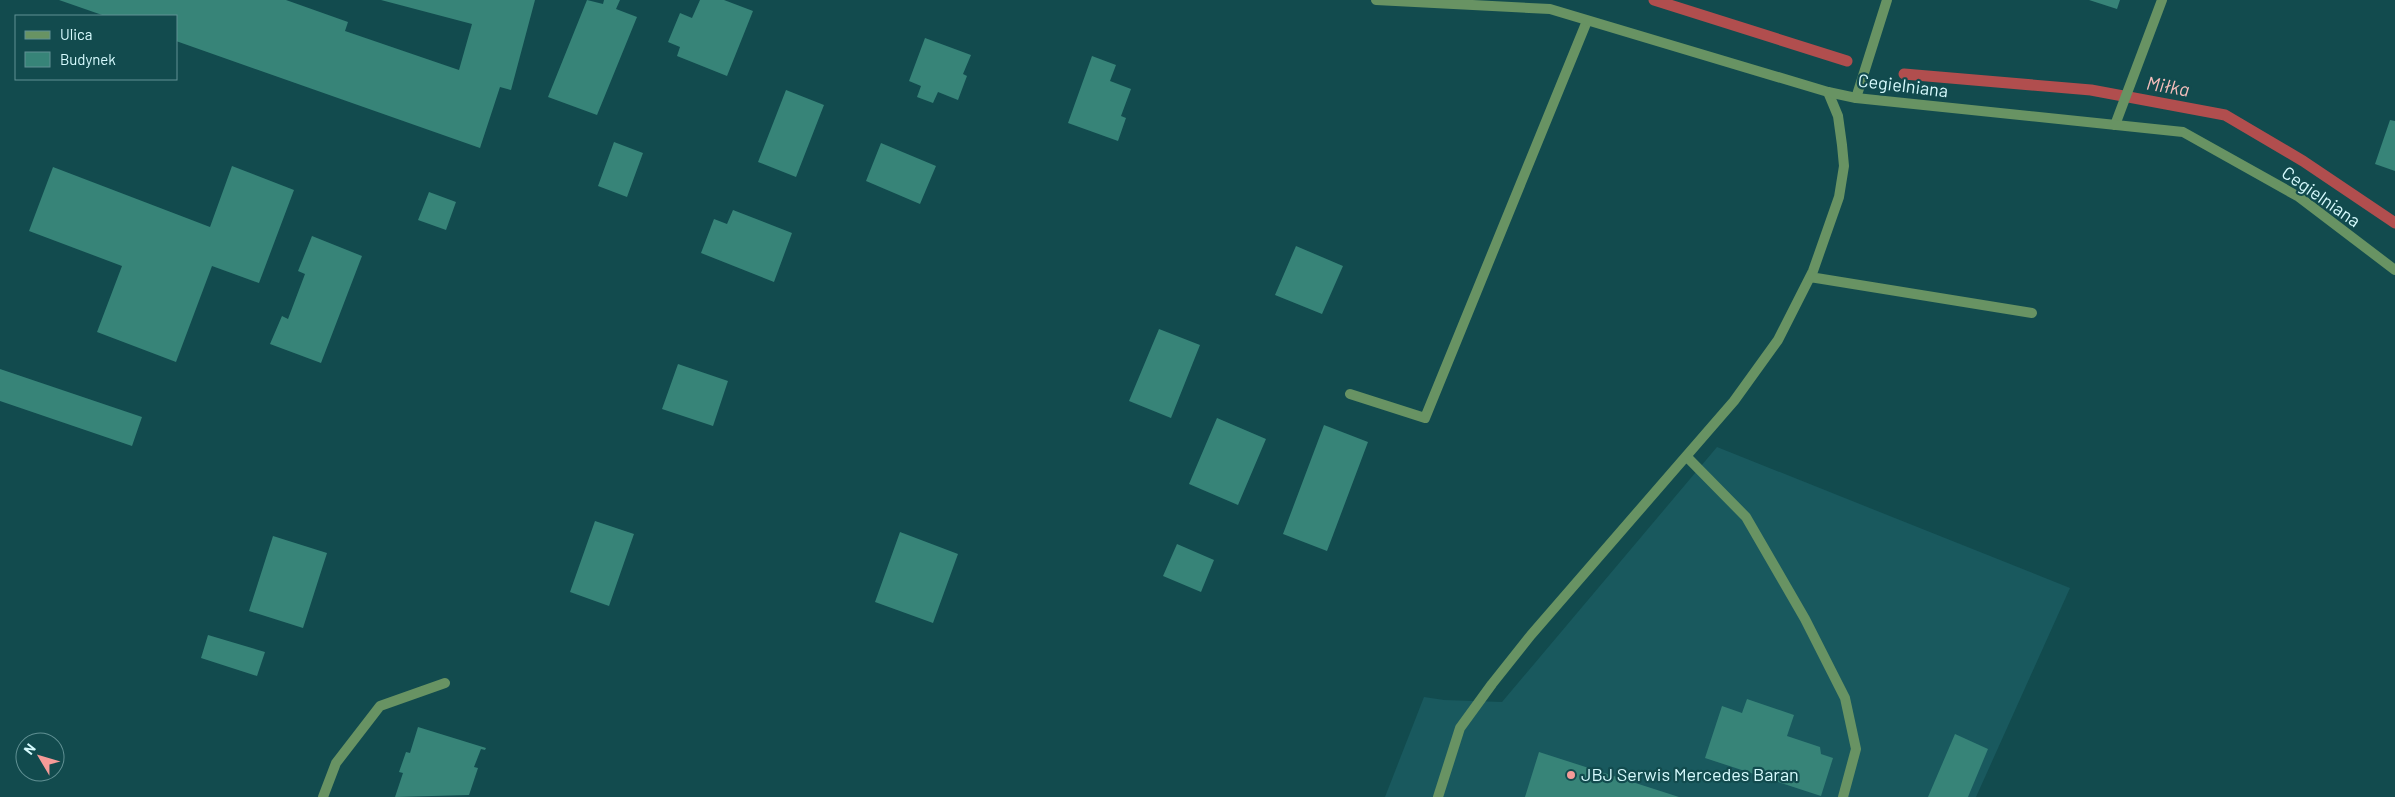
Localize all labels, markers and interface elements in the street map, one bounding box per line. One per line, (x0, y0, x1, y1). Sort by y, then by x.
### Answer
legend (15, 15, 178, 80)
text: Ulica (60, 25, 92, 43)
text: Budynek (60, 50, 116, 68)
street label: Cegielniana (1857, 69, 1950, 101)
water label: Miłka (2145, 70, 2191, 101)
street label: Cegielniana (2278, 161, 2365, 231)
north arrow (15, 732, 65, 782)
text: N (20, 740, 39, 758)
place label: JBJ Serwis Mercedes Baran (1581, 763, 1799, 785)
marker: JBJ Serwis Mercedes Baran (1565, 769, 1577, 781)

